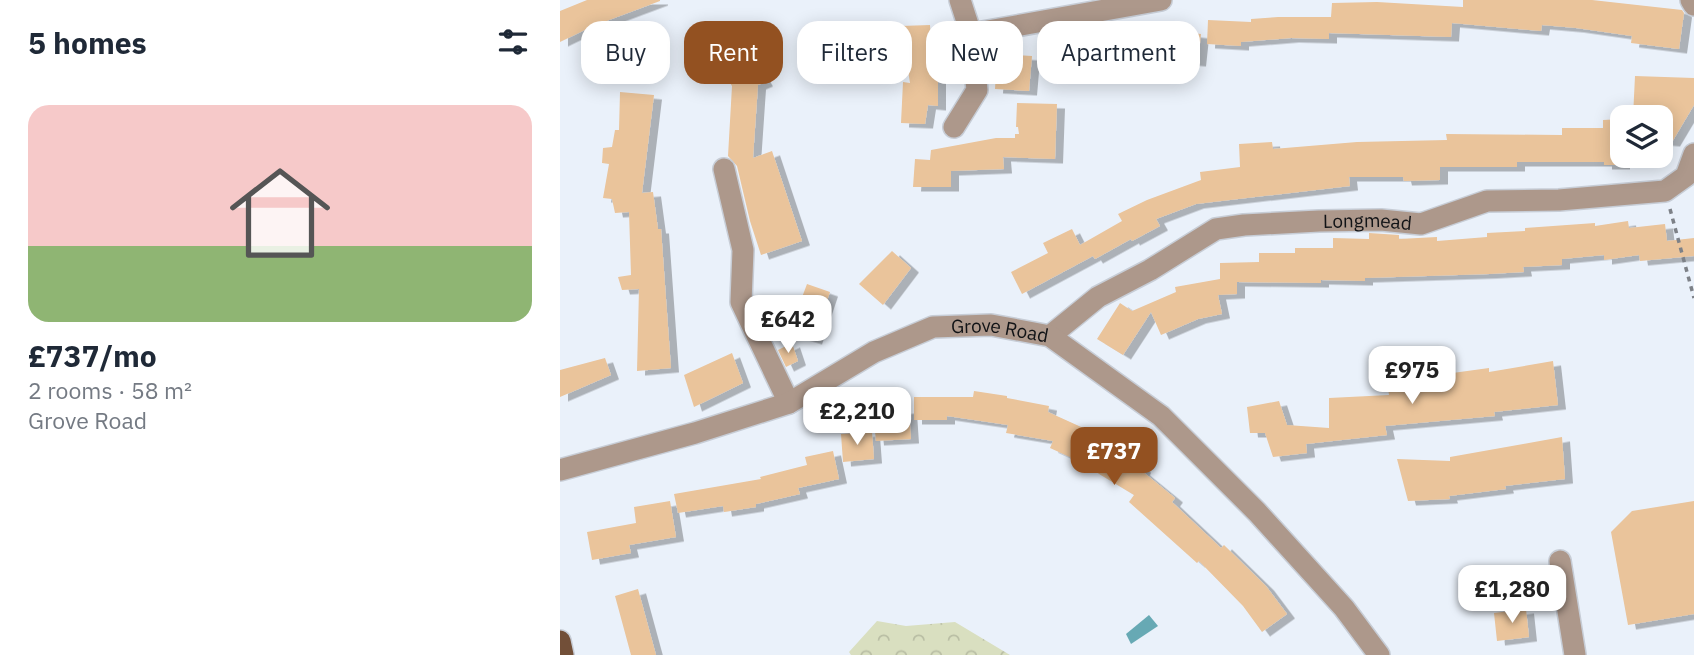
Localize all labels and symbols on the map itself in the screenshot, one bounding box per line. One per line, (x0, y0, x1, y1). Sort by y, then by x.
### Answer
street label: Longmead (1323, 208, 1413, 235)
pin: £642 (747, 296, 829, 355)
street label: Grove Road (950, 313, 1051, 347)
pin: £975 (1371, 346, 1453, 406)
pin: £2,210 (800, 388, 914, 447)
pin: £737 (1073, 428, 1155, 487)
pin: £1,280 (1455, 566, 1569, 625)

